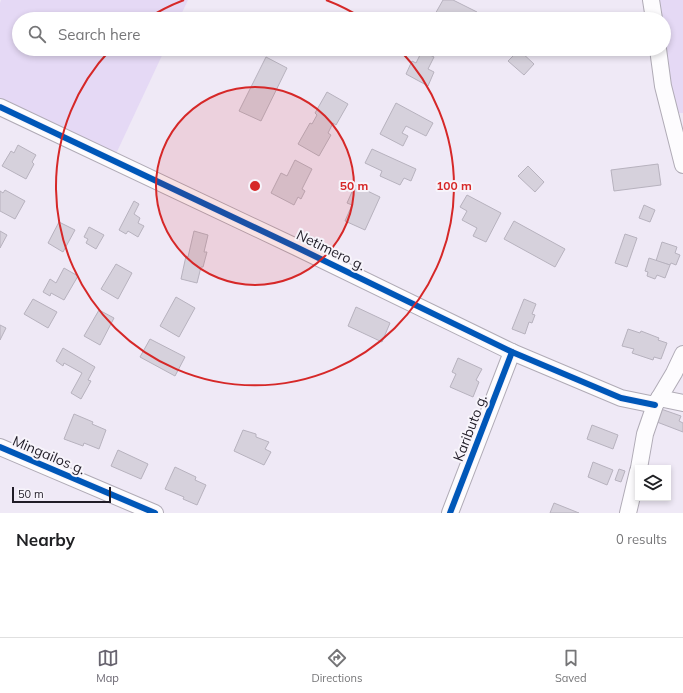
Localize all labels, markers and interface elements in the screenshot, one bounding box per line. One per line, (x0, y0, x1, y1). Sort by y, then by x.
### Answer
search box (12, 12, 671, 56)
icon: search (26, 23, 48, 45)
text: Search here (58, 25, 140, 44)
text: 50 m (340, 178, 368, 193)
text: 100 m (436, 178, 472, 193)
centre of rings (248, 179, 262, 193)
street label: Netimero g. (294, 226, 368, 274)
street label: Kaributo g. (449, 392, 491, 464)
street label: Mingailos g. (10, 432, 88, 478)
map controls (635, 465, 671, 501)
button: layers (635, 465, 671, 501)
scale bar (12, 485, 111, 504)
text: 50 m (18, 487, 44, 501)
text: Nearby (16, 529, 75, 550)
text: 0 results (616, 531, 667, 547)
tab: Map (96, 647, 119, 685)
tab: Directions (312, 647, 362, 685)
tab: Saved (555, 647, 587, 685)

